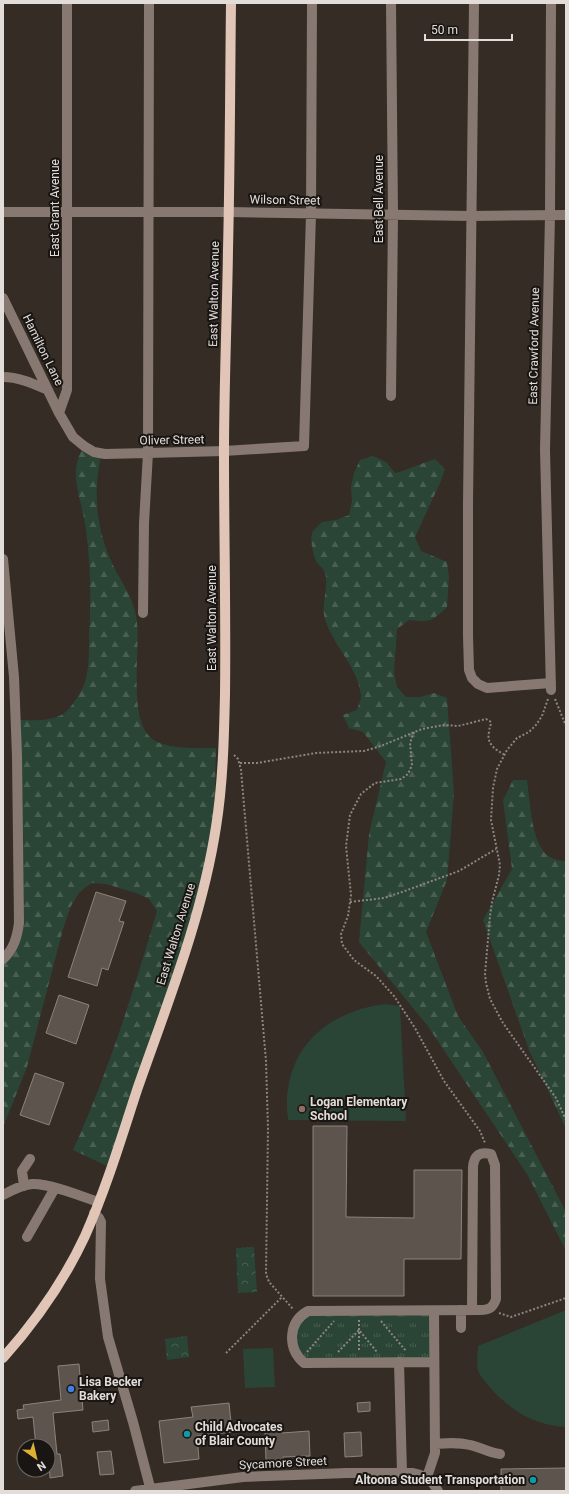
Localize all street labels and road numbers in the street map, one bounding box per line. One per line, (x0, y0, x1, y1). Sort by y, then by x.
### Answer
street label: East Bell Avenue (372, 155, 386, 243)
street label: East Grant Avenue (48, 159, 62, 257)
street label: Wilson Street (249, 192, 321, 208)
street label: East Walton Avenue (206, 241, 222, 347)
street label: East Crawford Avenue (526, 287, 542, 405)
street label: Hamilton Lane (20, 312, 66, 388)
street label: Oliver Street (139, 432, 205, 448)
street label: East Walton Avenue (205, 565, 219, 671)
street label: East Walton Avenue (154, 881, 198, 987)
street label: Sycamore Street (239, 1454, 327, 1472)

